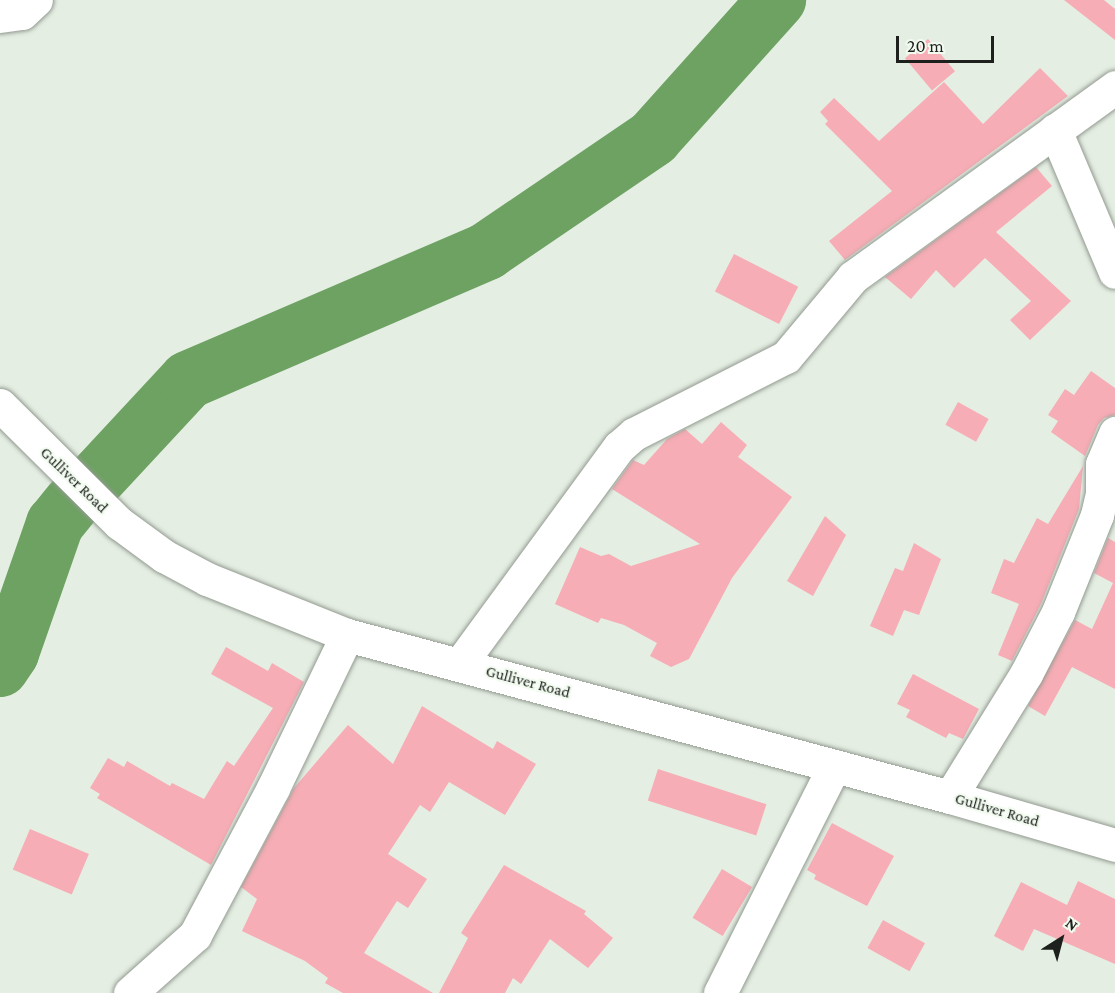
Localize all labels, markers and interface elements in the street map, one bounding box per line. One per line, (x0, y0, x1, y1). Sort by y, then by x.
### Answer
scale bar (899, 24, 996, 62)
text: 20 m (907, 36, 944, 56)
street label: Gulliver Road (36, 443, 112, 517)
street label: Gulliver Road (484, 662, 572, 702)
street label: Gulliver Road (953, 789, 1041, 831)
north arrow (1031, 909, 1091, 969)
text: N (1062, 914, 1081, 934)

